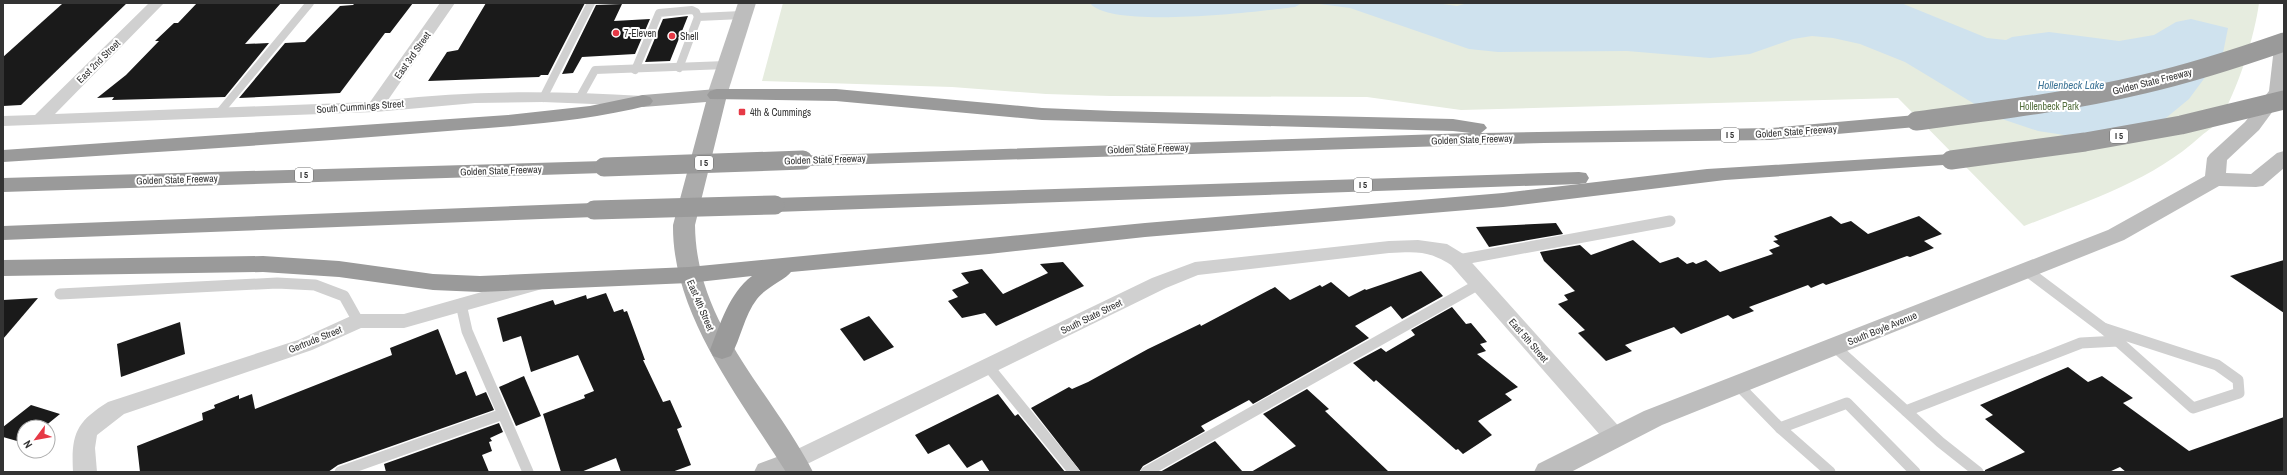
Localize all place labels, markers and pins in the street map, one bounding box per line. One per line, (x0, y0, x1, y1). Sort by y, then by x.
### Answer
place label: 7-Eleven (624, 27, 656, 40)
marker: 7-Eleven (611, 28, 621, 38)
place label: Shell (680, 30, 698, 43)
marker: Shell (667, 31, 677, 41)
place label: 4th & Cummings (750, 106, 811, 119)
marker: 4th & Cummings (737, 107, 747, 117)

